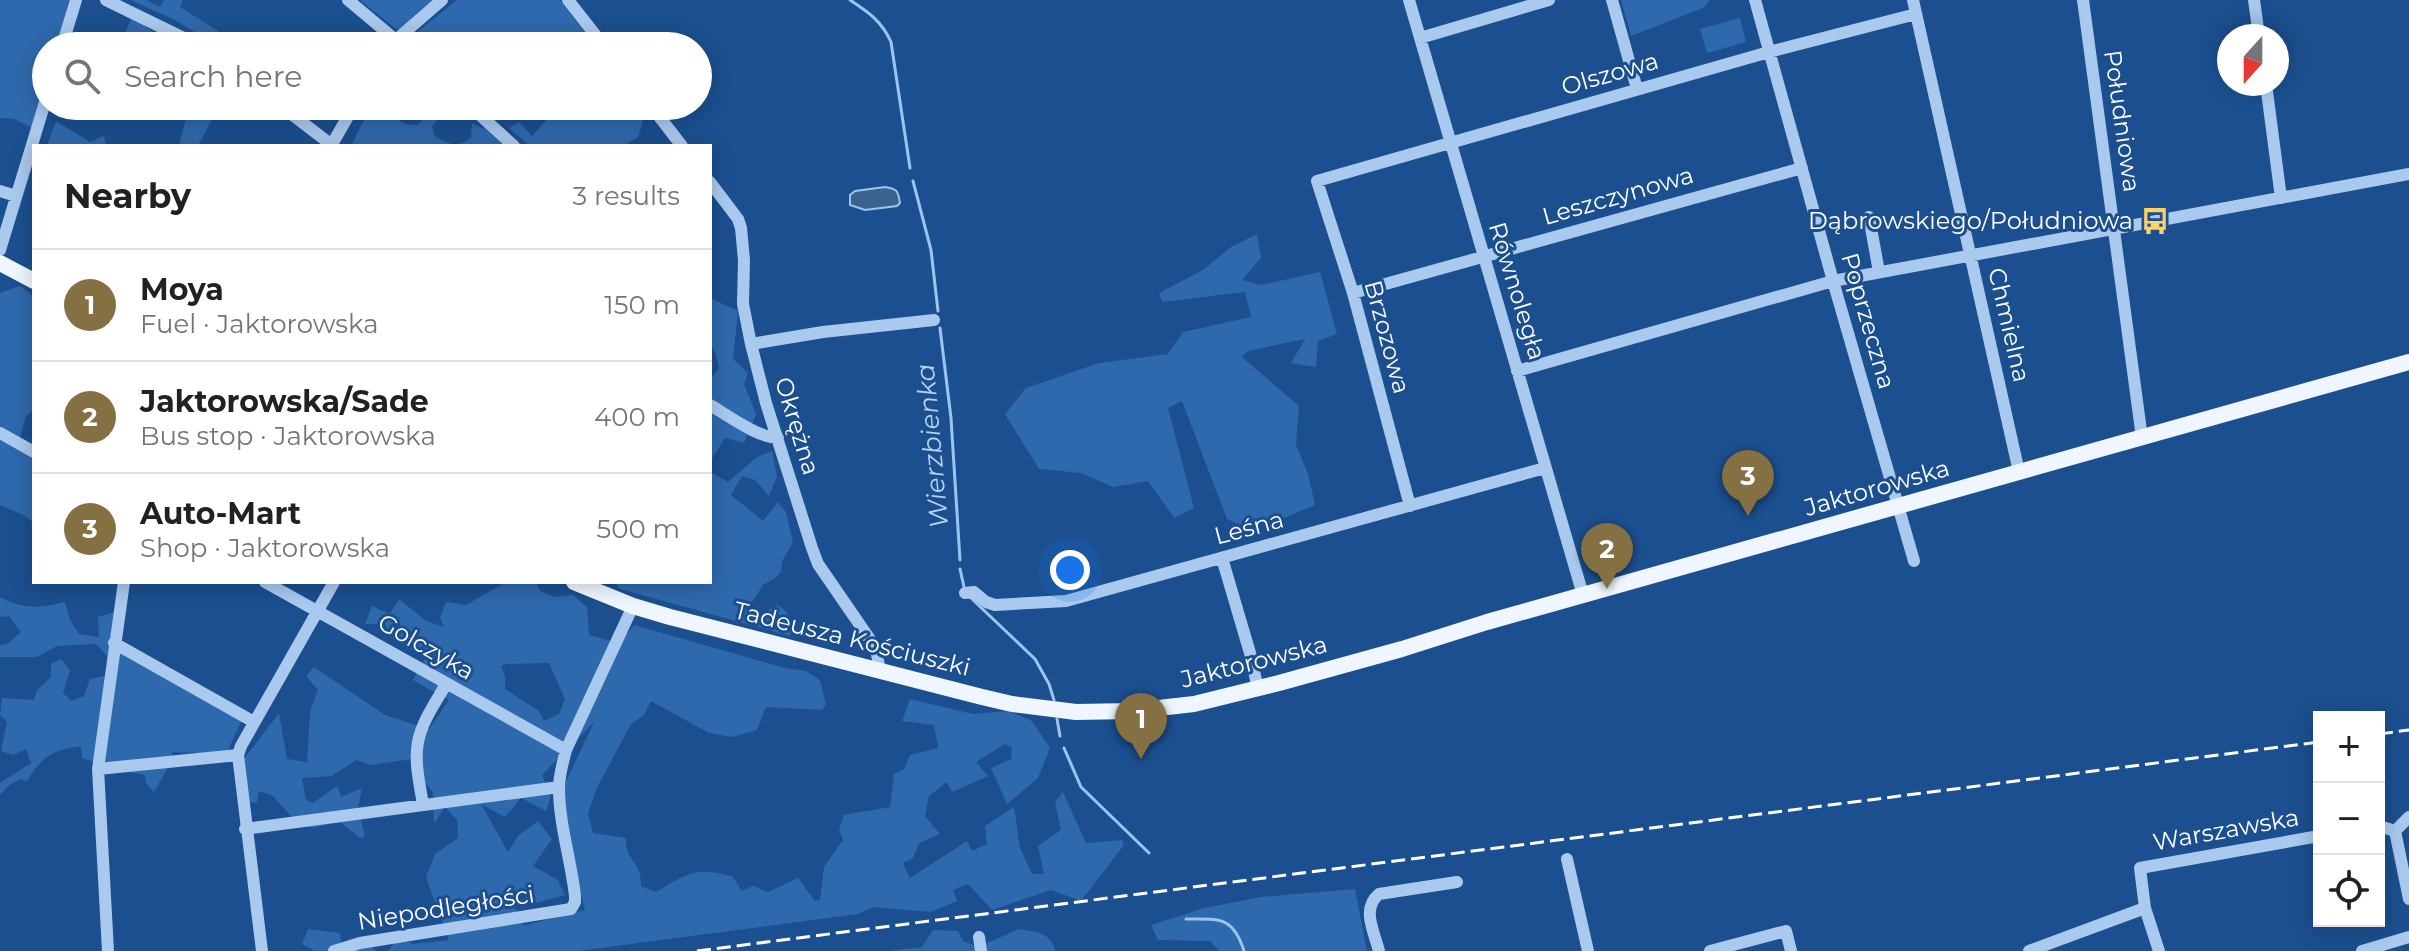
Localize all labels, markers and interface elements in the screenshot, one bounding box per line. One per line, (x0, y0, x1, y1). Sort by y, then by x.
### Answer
north arrow (2217, 24, 2289, 96)
search box (32, 32, 712, 120)
street label: Olszowa (1558, 46, 1662, 101)
street label: Południowa (2098, 48, 2147, 194)
icon: search (60, 54, 104, 98)
text: Search here (124, 58, 302, 95)
street label: Leszczynowa (1539, 160, 1697, 231)
text: Nearby (64, 175, 191, 217)
text: 3 results (573, 180, 680, 212)
place label: Dąbrowskiego/Południowa (1808, 206, 2133, 235)
bus stop icon: Dąbrowskiego/Południowa (2140, 206, 2170, 236)
street label: Równoległa (1483, 218, 1552, 363)
street label: Poprzeczna (1835, 249, 1902, 392)
street label: Chmielna (1982, 265, 2037, 385)
text: Moya (140, 271, 224, 308)
street label: Brzozowa (1358, 277, 1417, 397)
text: 1 (85, 289, 95, 321)
text: 150 m (604, 289, 680, 321)
text: Fuel · Jaktorowska (140, 308, 379, 340)
water label: Wierzbienka (909, 363, 955, 529)
street label: Okrężna (769, 373, 826, 478)
text: Jaktorowska/Sade (140, 383, 429, 420)
text: 2 (82, 401, 98, 433)
text: 400 m (594, 401, 680, 433)
text: Bus stop · Jaktorowska (140, 420, 436, 452)
pin: 3 (1722, 450, 1774, 516)
street label: Jaktorowska (1800, 453, 1953, 522)
text: Auto-Mart (140, 495, 301, 532)
street label: Leśna (1211, 504, 1287, 551)
text: 3 (82, 513, 98, 545)
text: 500 m (596, 513, 680, 545)
pin: 2 (1581, 523, 1633, 589)
text: Shop · Jaktorowska (140, 532, 390, 564)
your location (1050, 550, 1090, 590)
street label: Tadeusza Kościuszki (731, 595, 973, 682)
street label: Golczyka (373, 607, 480, 686)
street label: Jaktorowska (1177, 629, 1330, 694)
pin: 1 (1115, 693, 1167, 759)
map controls (2313, 711, 2385, 927)
button: + (2313, 711, 2385, 783)
button: − (2313, 783, 2385, 855)
street label: Warszawska (2151, 802, 2301, 857)
button: locate (2313, 855, 2385, 927)
street label: Niepodległości (355, 879, 536, 936)

